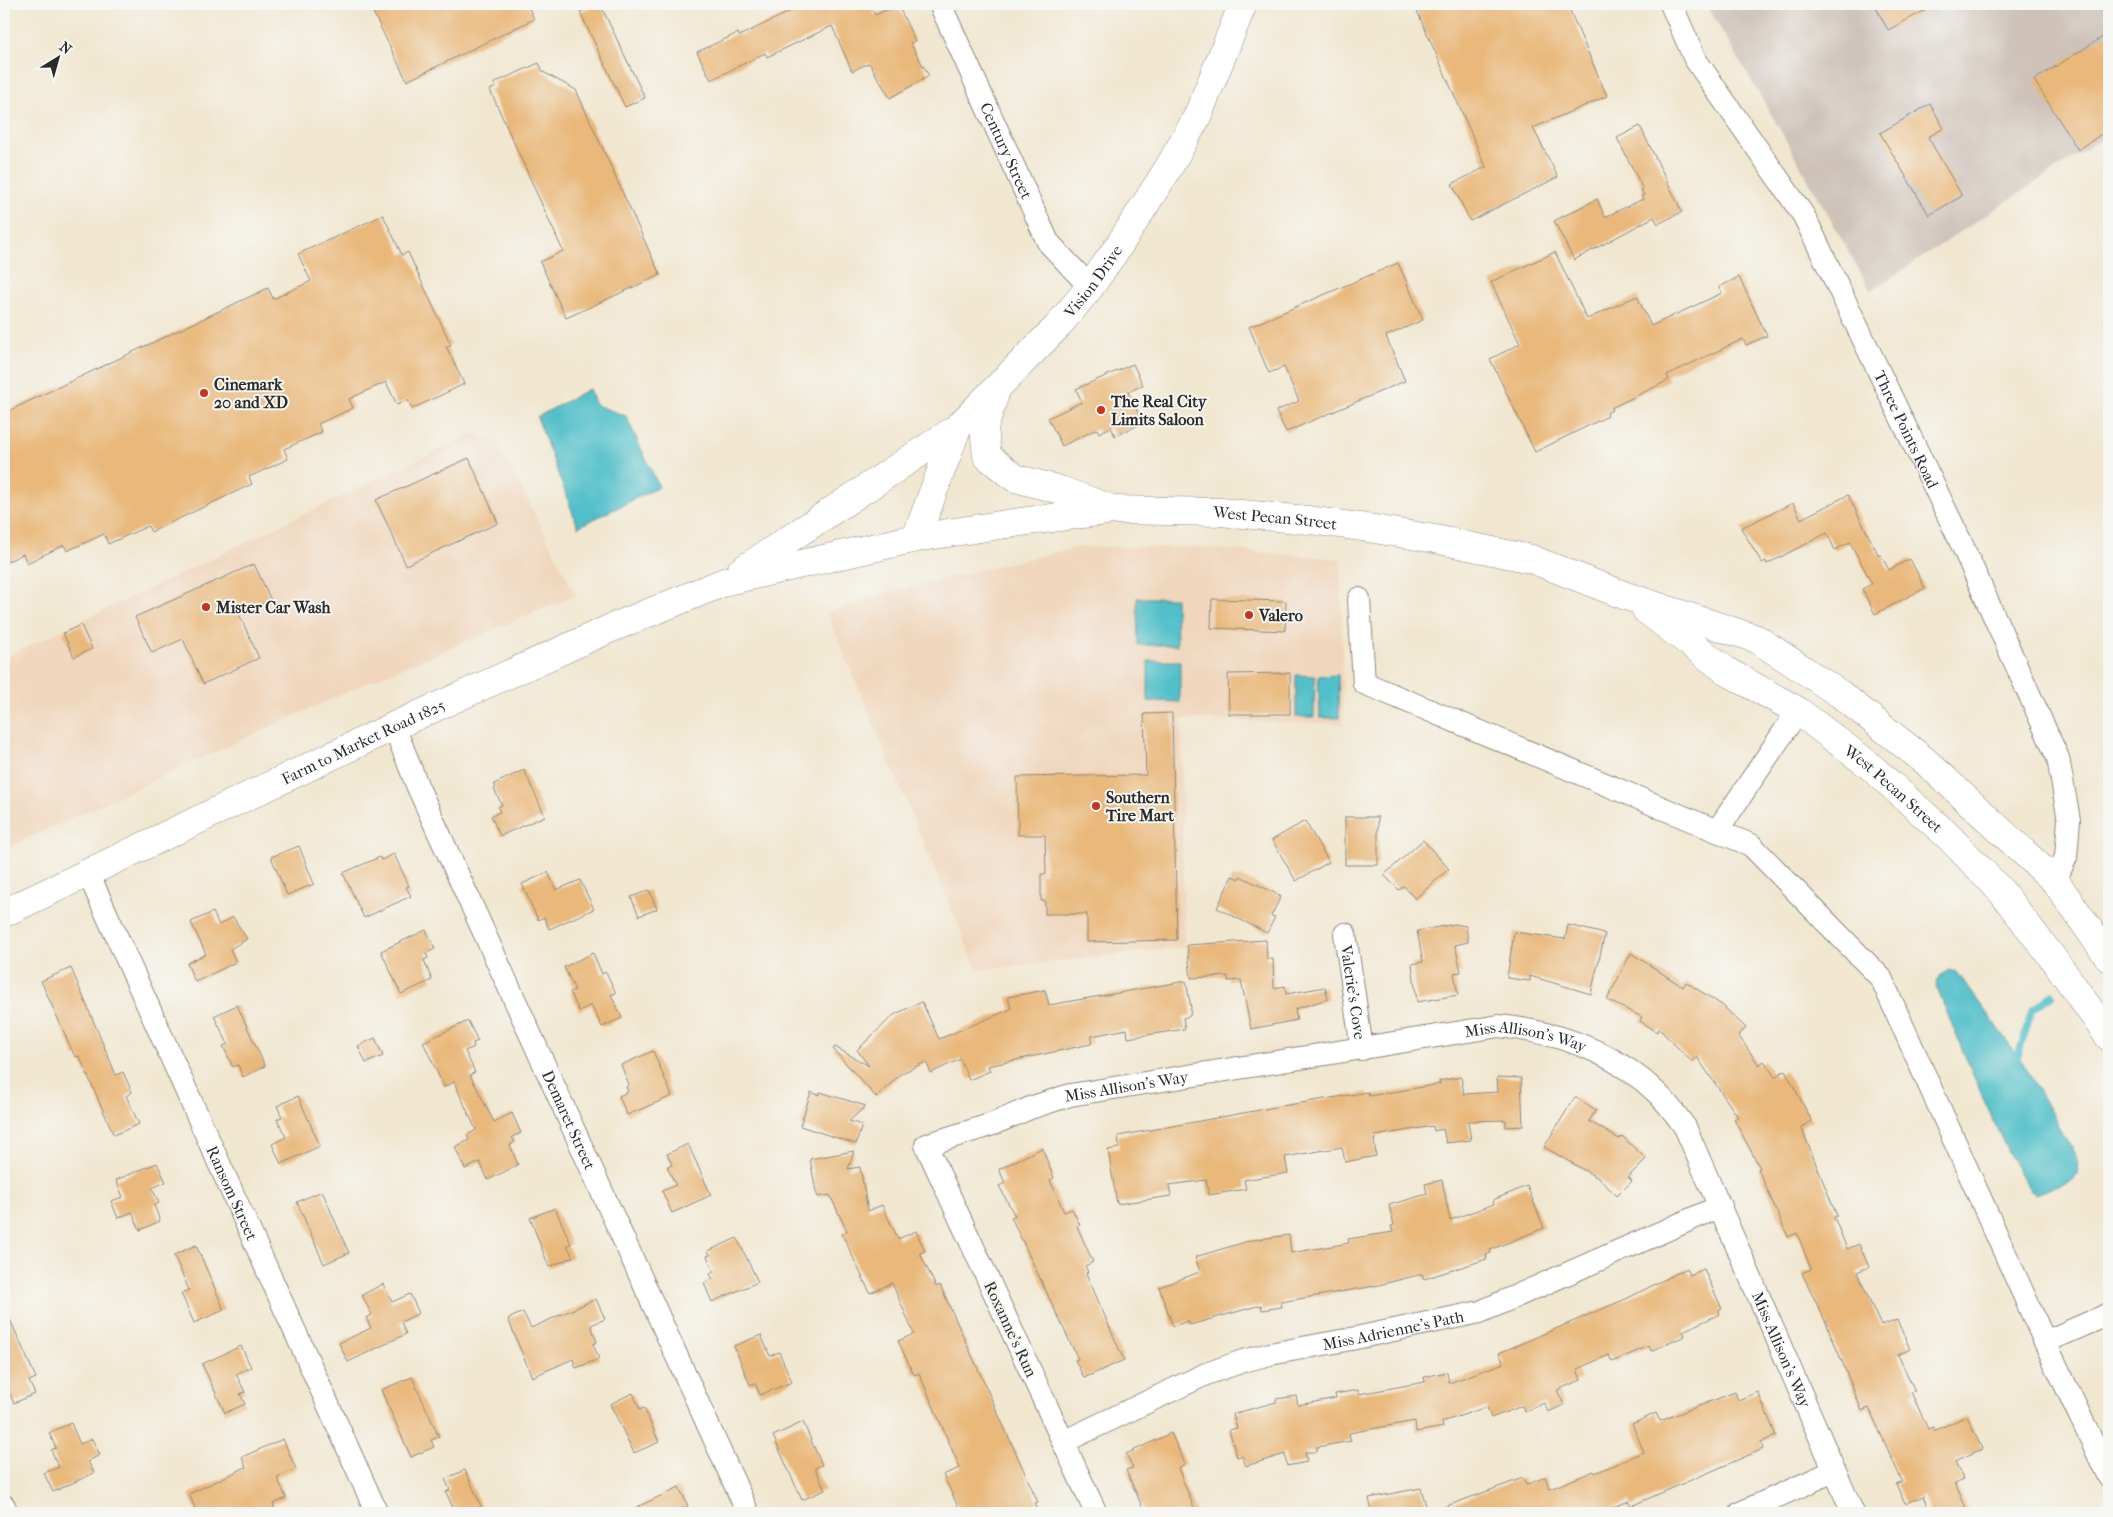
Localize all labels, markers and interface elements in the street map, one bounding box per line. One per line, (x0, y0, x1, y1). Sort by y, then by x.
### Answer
north arrow (32, 32, 82, 82)
text: N (56, 38, 75, 58)
street label: Century Street (976, 100, 1036, 202)
street label: Vision Drive (1059, 241, 1126, 322)
street label: Three Points Road (1870, 368, 1943, 492)
place label: Cinemark 20 and XD (214, 375, 288, 412)
marker: Cinemark 20 and XD (198, 387, 210, 399)
place label: The Real City Limits Saloon (1110, 392, 1208, 429)
marker: The Real City Limits Saloon (1095, 404, 1107, 416)
street label: West Pecan Street (1211, 502, 1338, 534)
place label: Mister Car Wash (215, 598, 331, 617)
marker: Mister Car Wash (200, 601, 212, 613)
place label: Valero (1258, 606, 1303, 625)
marker: Valero (1243, 609, 1255, 621)
street label: Farm to Market Road 1825 (278, 695, 448, 789)
street label: West Pecan Street (1840, 740, 1947, 837)
place label: Southern Tire Mart (1105, 788, 1174, 825)
marker: Southern Tire Mart (1090, 800, 1102, 812)
street label: Valerie's Cove (1337, 943, 1370, 1041)
street label: Miss Allison's Way (1463, 1017, 1590, 1056)
street label: Demaret Street (538, 1067, 600, 1173)
street label: Miss Allison's Way (1063, 1067, 1190, 1106)
street label: Ransom Street (202, 1143, 262, 1244)
street label: Roxanne's Run (980, 1278, 1041, 1381)
street label: Miss Allison's Way (1748, 1289, 1815, 1411)
street label: Miss Adrienne's Path (1321, 1307, 1466, 1354)

